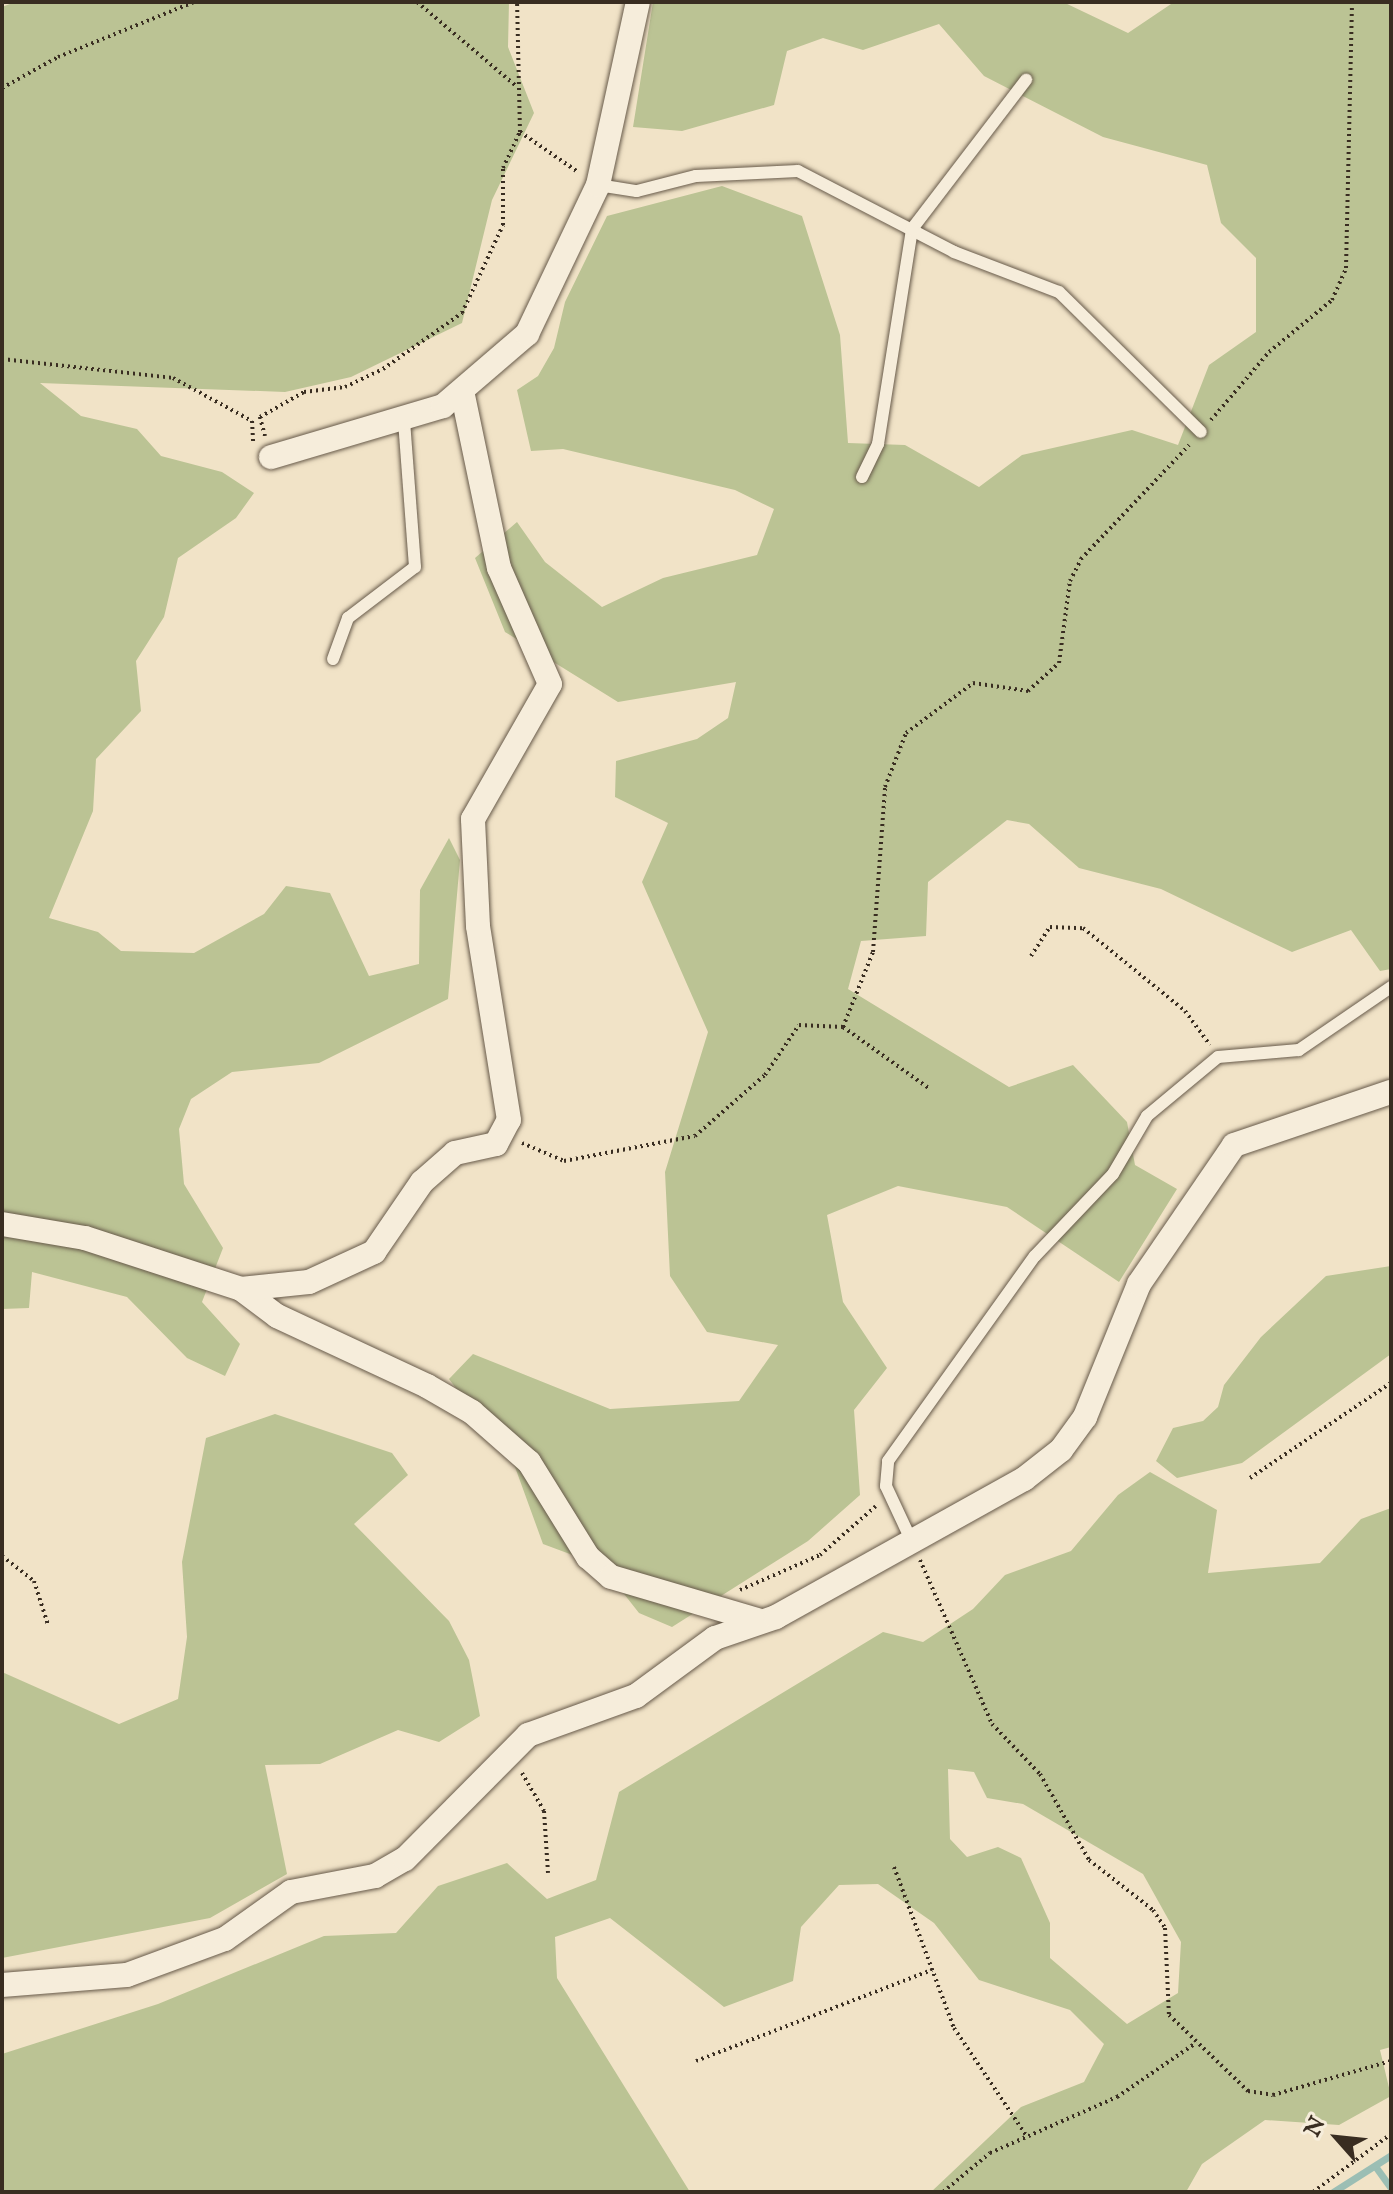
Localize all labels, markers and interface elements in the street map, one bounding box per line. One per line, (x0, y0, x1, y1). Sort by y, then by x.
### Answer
north arrow (1297, 2098, 1377, 2178)
text: N (1299, 2112, 1332, 2142)

